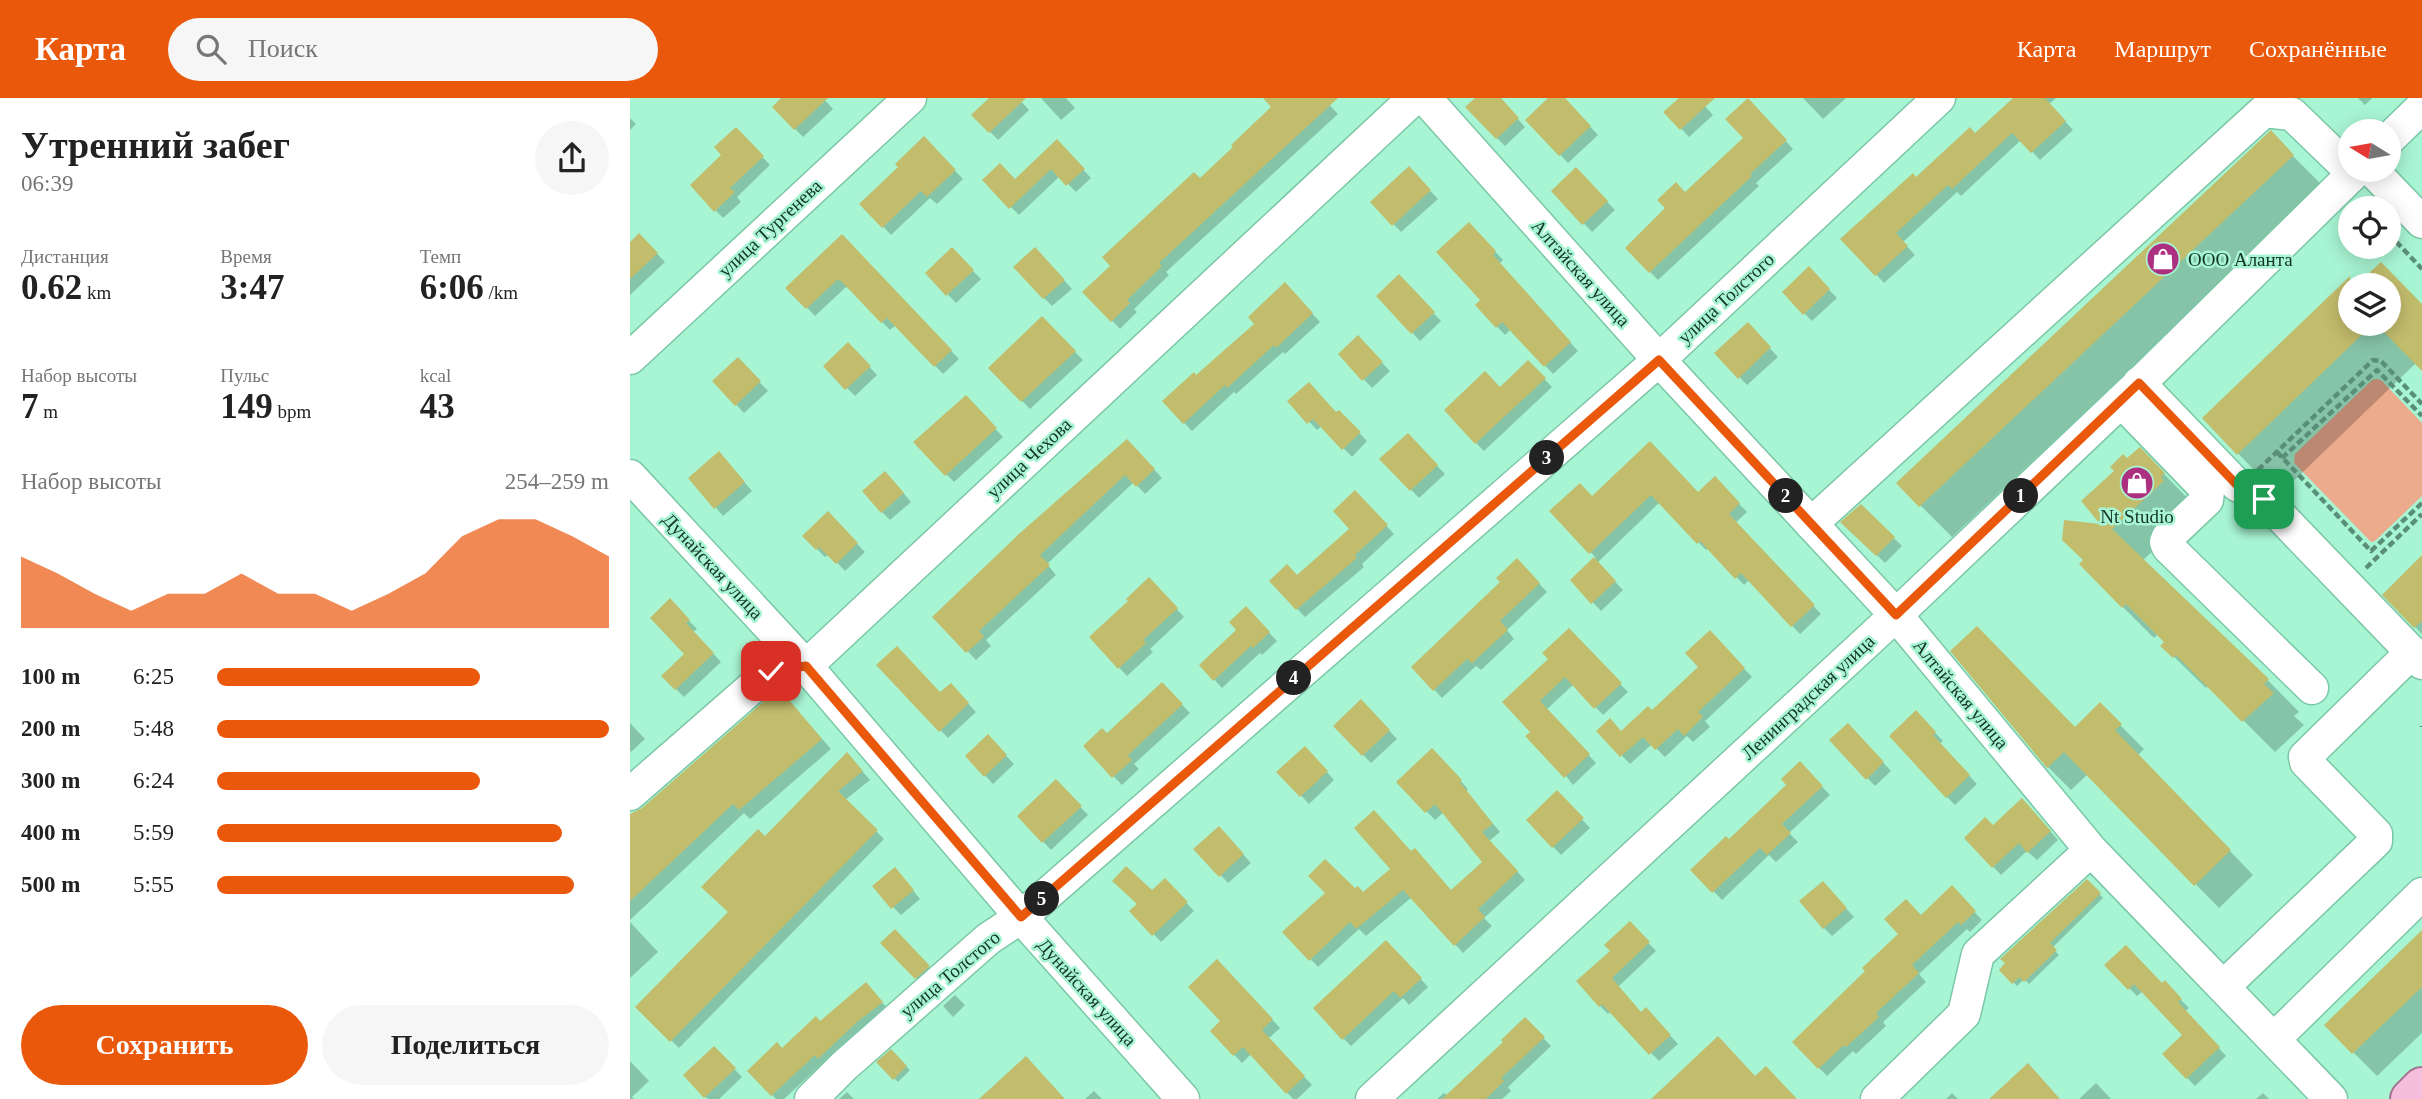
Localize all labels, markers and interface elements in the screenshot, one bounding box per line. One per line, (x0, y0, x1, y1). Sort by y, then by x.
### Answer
search box (168, 18, 658, 81)
icon: search (192, 30, 230, 68)
text: Карта (35, 31, 126, 67)
text: Поиск (248, 34, 318, 63)
text: Карта (2017, 36, 2076, 62)
text: Маршрут (2114, 36, 2211, 62)
text: Сохранённые (2249, 36, 2387, 62)
north arrow (2338, 119, 2401, 182)
map controls (2338, 119, 2401, 336)
button: share (535, 121, 609, 195)
text: Утренний забег (21, 124, 290, 166)
text: 06:39 (21, 171, 73, 196)
street label: улица Тургенева (714, 175, 826, 281)
button: locate (2338, 196, 2401, 259)
street label: Алтайская улица (1528, 215, 1635, 331)
shop icon: ООО Аланта (2144, 240, 2182, 278)
text: Дистанция (21, 246, 109, 267)
text: Время (220, 246, 272, 267)
text: Темп (420, 246, 461, 267)
street label: улица Толстого (1674, 248, 1778, 348)
place label: ООО Аланта (2188, 249, 2293, 270)
text: 0.62 (21, 268, 82, 307)
text: 3:47 (220, 268, 284, 307)
text: 6:06 (420, 268, 484, 307)
button: layers (2338, 273, 2401, 336)
text: km (82, 282, 111, 303)
text: /km (484, 282, 518, 303)
text: Набор высоты (21, 365, 137, 386)
text: Пульс (220, 365, 269, 386)
text: kcal (420, 365, 451, 386)
text: 7 (21, 387, 39, 426)
text: 149 (220, 387, 273, 426)
text: 43 (420, 387, 455, 426)
text: m (39, 401, 58, 422)
text: bpm (273, 401, 311, 422)
street label: улица Чехова (982, 413, 1076, 502)
pin: 3 (1530, 440, 1564, 476)
text: 3 (1542, 447, 1551, 468)
shop icon: Nt Studio (2118, 464, 2156, 502)
text: Набор высоты (21, 469, 162, 494)
text: 254–259 m (505, 469, 609, 494)
pin (2234, 469, 2294, 529)
pin: 2 (1768, 478, 1804, 514)
pin: 1 (2004, 478, 2038, 514)
icon: arrive (2245, 480, 2283, 518)
text: 2 (1781, 485, 1790, 506)
text: 1 (2016, 485, 2025, 506)
place label: Nt Studio (2100, 506, 2174, 527)
street label: Дунайская улица (658, 509, 768, 624)
street label: Ленинградская улица (1737, 630, 1879, 764)
street label: Алтайская улица (1909, 635, 2013, 753)
pin (741, 641, 801, 701)
icon: check (752, 652, 790, 690)
pin: 4 (1276, 660, 1312, 696)
text: 100 m (21, 664, 80, 689)
text: 6:25 (133, 664, 174, 689)
text: 4 (1289, 667, 1298, 688)
text: 200 m (21, 716, 80, 741)
text: 5:48 (133, 716, 174, 741)
text: 300 m (21, 768, 80, 793)
text: 6:24 (133, 768, 174, 793)
text: 400 m (21, 820, 80, 845)
text: 5:59 (133, 820, 174, 845)
text: 500 m (21, 872, 80, 897)
text: 5:55 (133, 872, 174, 897)
pin: 5 (1024, 882, 1060, 916)
text: 5 (1037, 888, 1046, 909)
street label: улица Толстого (896, 926, 1004, 1022)
street label: Дунайская улица (1033, 934, 1141, 1051)
button: Сохранить (21, 1005, 308, 1085)
button: Поделиться (322, 1005, 609, 1085)

